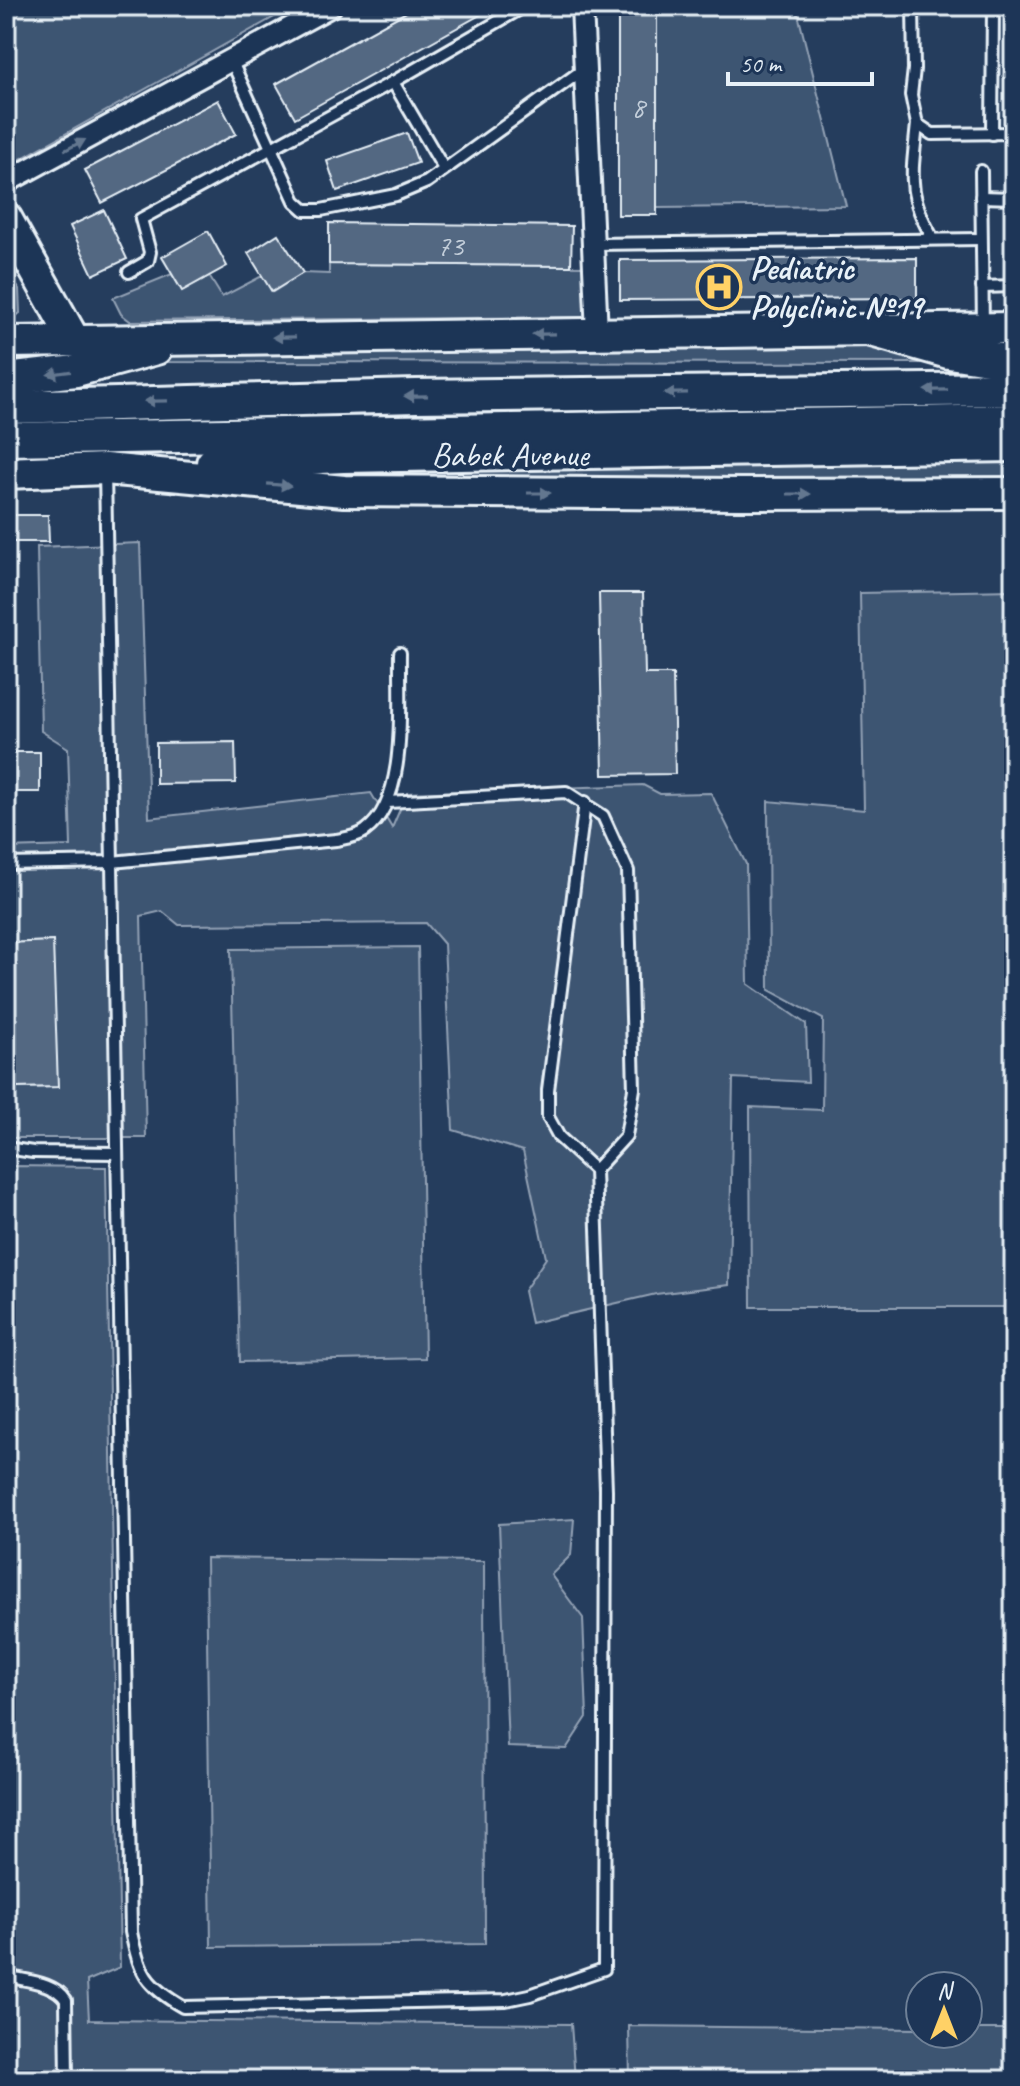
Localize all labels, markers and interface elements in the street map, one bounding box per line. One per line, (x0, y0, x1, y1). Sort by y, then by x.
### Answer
scale bar (728, 36, 872, 86)
text: 50 m (740, 49, 783, 79)
house number: 8 (631, 88, 647, 126)
one-way arrow (63, 139, 86, 152)
house number: 73 (437, 226, 466, 264)
place label: Pediatric Polyclinic №19 (750, 246, 926, 328)
hospital icon: Pediatric Polyclinic №19 (695, 263, 743, 311)
one-way arrow (531, 328, 556, 340)
one-way arrow (271, 331, 296, 343)
one-way arrow (46, 367, 71, 380)
one-way arrow (923, 384, 948, 396)
one-way arrow (663, 387, 688, 399)
one-way arrow (403, 390, 428, 402)
one-way arrow (143, 395, 168, 408)
street label: Babek Avenue (432, 433, 590, 476)
one-way arrow (267, 479, 292, 492)
one-way arrow (527, 487, 552, 499)
one-way arrow (787, 488, 812, 500)
north arrow (904, 1970, 984, 2050)
text: N (937, 1977, 954, 2005)

